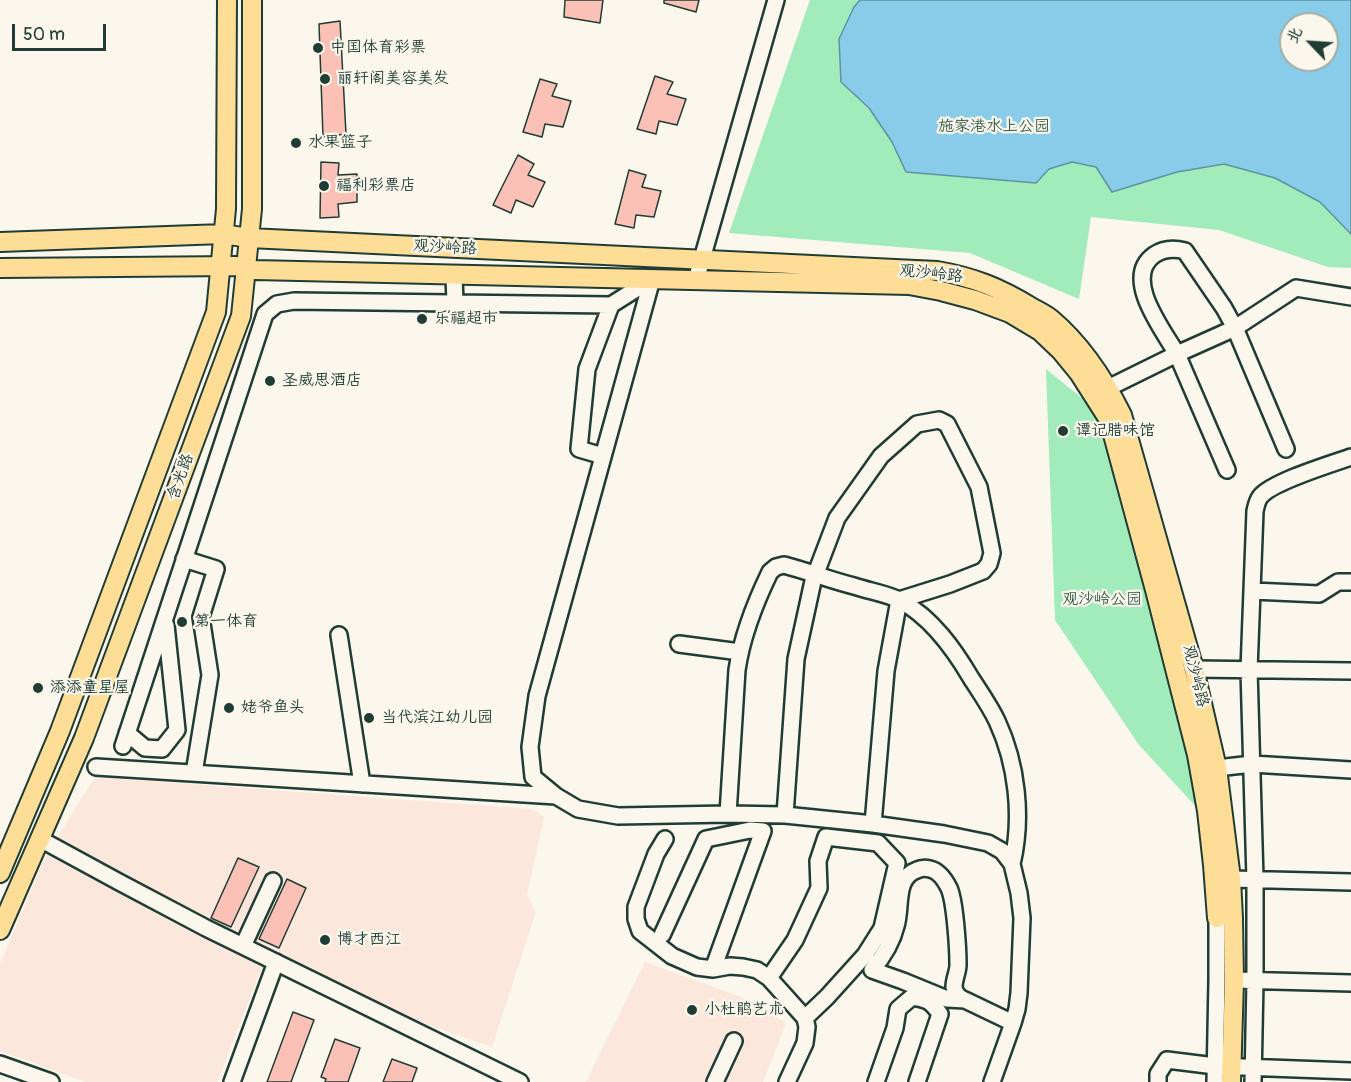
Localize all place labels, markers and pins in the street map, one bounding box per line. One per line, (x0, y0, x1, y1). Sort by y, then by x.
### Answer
place label: 中国体育彩票 (330, 38, 426, 58)
marker: 中国体育彩票 (311, 41, 325, 55)
place label: 丽轩阁美容美发 (337, 69, 449, 89)
marker: 丽轩阁美容美发 (318, 72, 332, 86)
place label: 水果篮子 (308, 133, 372, 153)
marker: 水果篮子 (289, 136, 303, 150)
place label: 福利彩票店 (336, 176, 416, 196)
marker: 福利彩票店 (317, 179, 331, 193)
place label: 乐福超市 (434, 309, 498, 329)
marker: 乐福超市 (415, 312, 429, 326)
place label: 圣威思酒店 (282, 371, 362, 391)
marker: 圣威思酒店 (263, 374, 277, 388)
place label: 谭记腊味馆 (1075, 421, 1155, 441)
marker: 谭记腊味馆 (1056, 424, 1070, 438)
place label: 第一体育 (194, 612, 258, 632)
marker: 第一体育 (175, 615, 189, 629)
place label: 添添童星屋 (50, 678, 130, 698)
marker: 添添童星屋 (31, 681, 45, 695)
place label: 姥爷鱼头 (241, 698, 305, 718)
marker: 姥爷鱼头 (222, 701, 236, 715)
place label: 当代滨江幼儿园 (381, 708, 493, 728)
marker: 当代滨江幼儿园 (362, 711, 376, 725)
place label: 博才西江 (337, 930, 401, 950)
marker: 博才西江 (318, 933, 332, 947)
place label: 小杜鹃艺术 (704, 1000, 784, 1020)
marker: 小杜鹃艺术 (685, 1003, 699, 1017)

